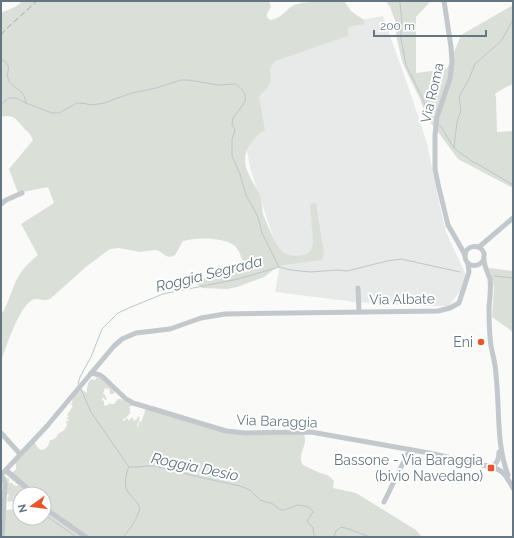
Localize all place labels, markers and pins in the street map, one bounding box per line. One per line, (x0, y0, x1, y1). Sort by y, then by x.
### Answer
place label: Eni (453, 334, 473, 350)
marker: Eni (476, 337, 486, 347)
place label: Bassone - Via Baraggia (bivio Navedano) (334, 452, 483, 484)
marker: Bassone - Via Baraggia (bivio Navedano) (486, 463, 496, 473)

